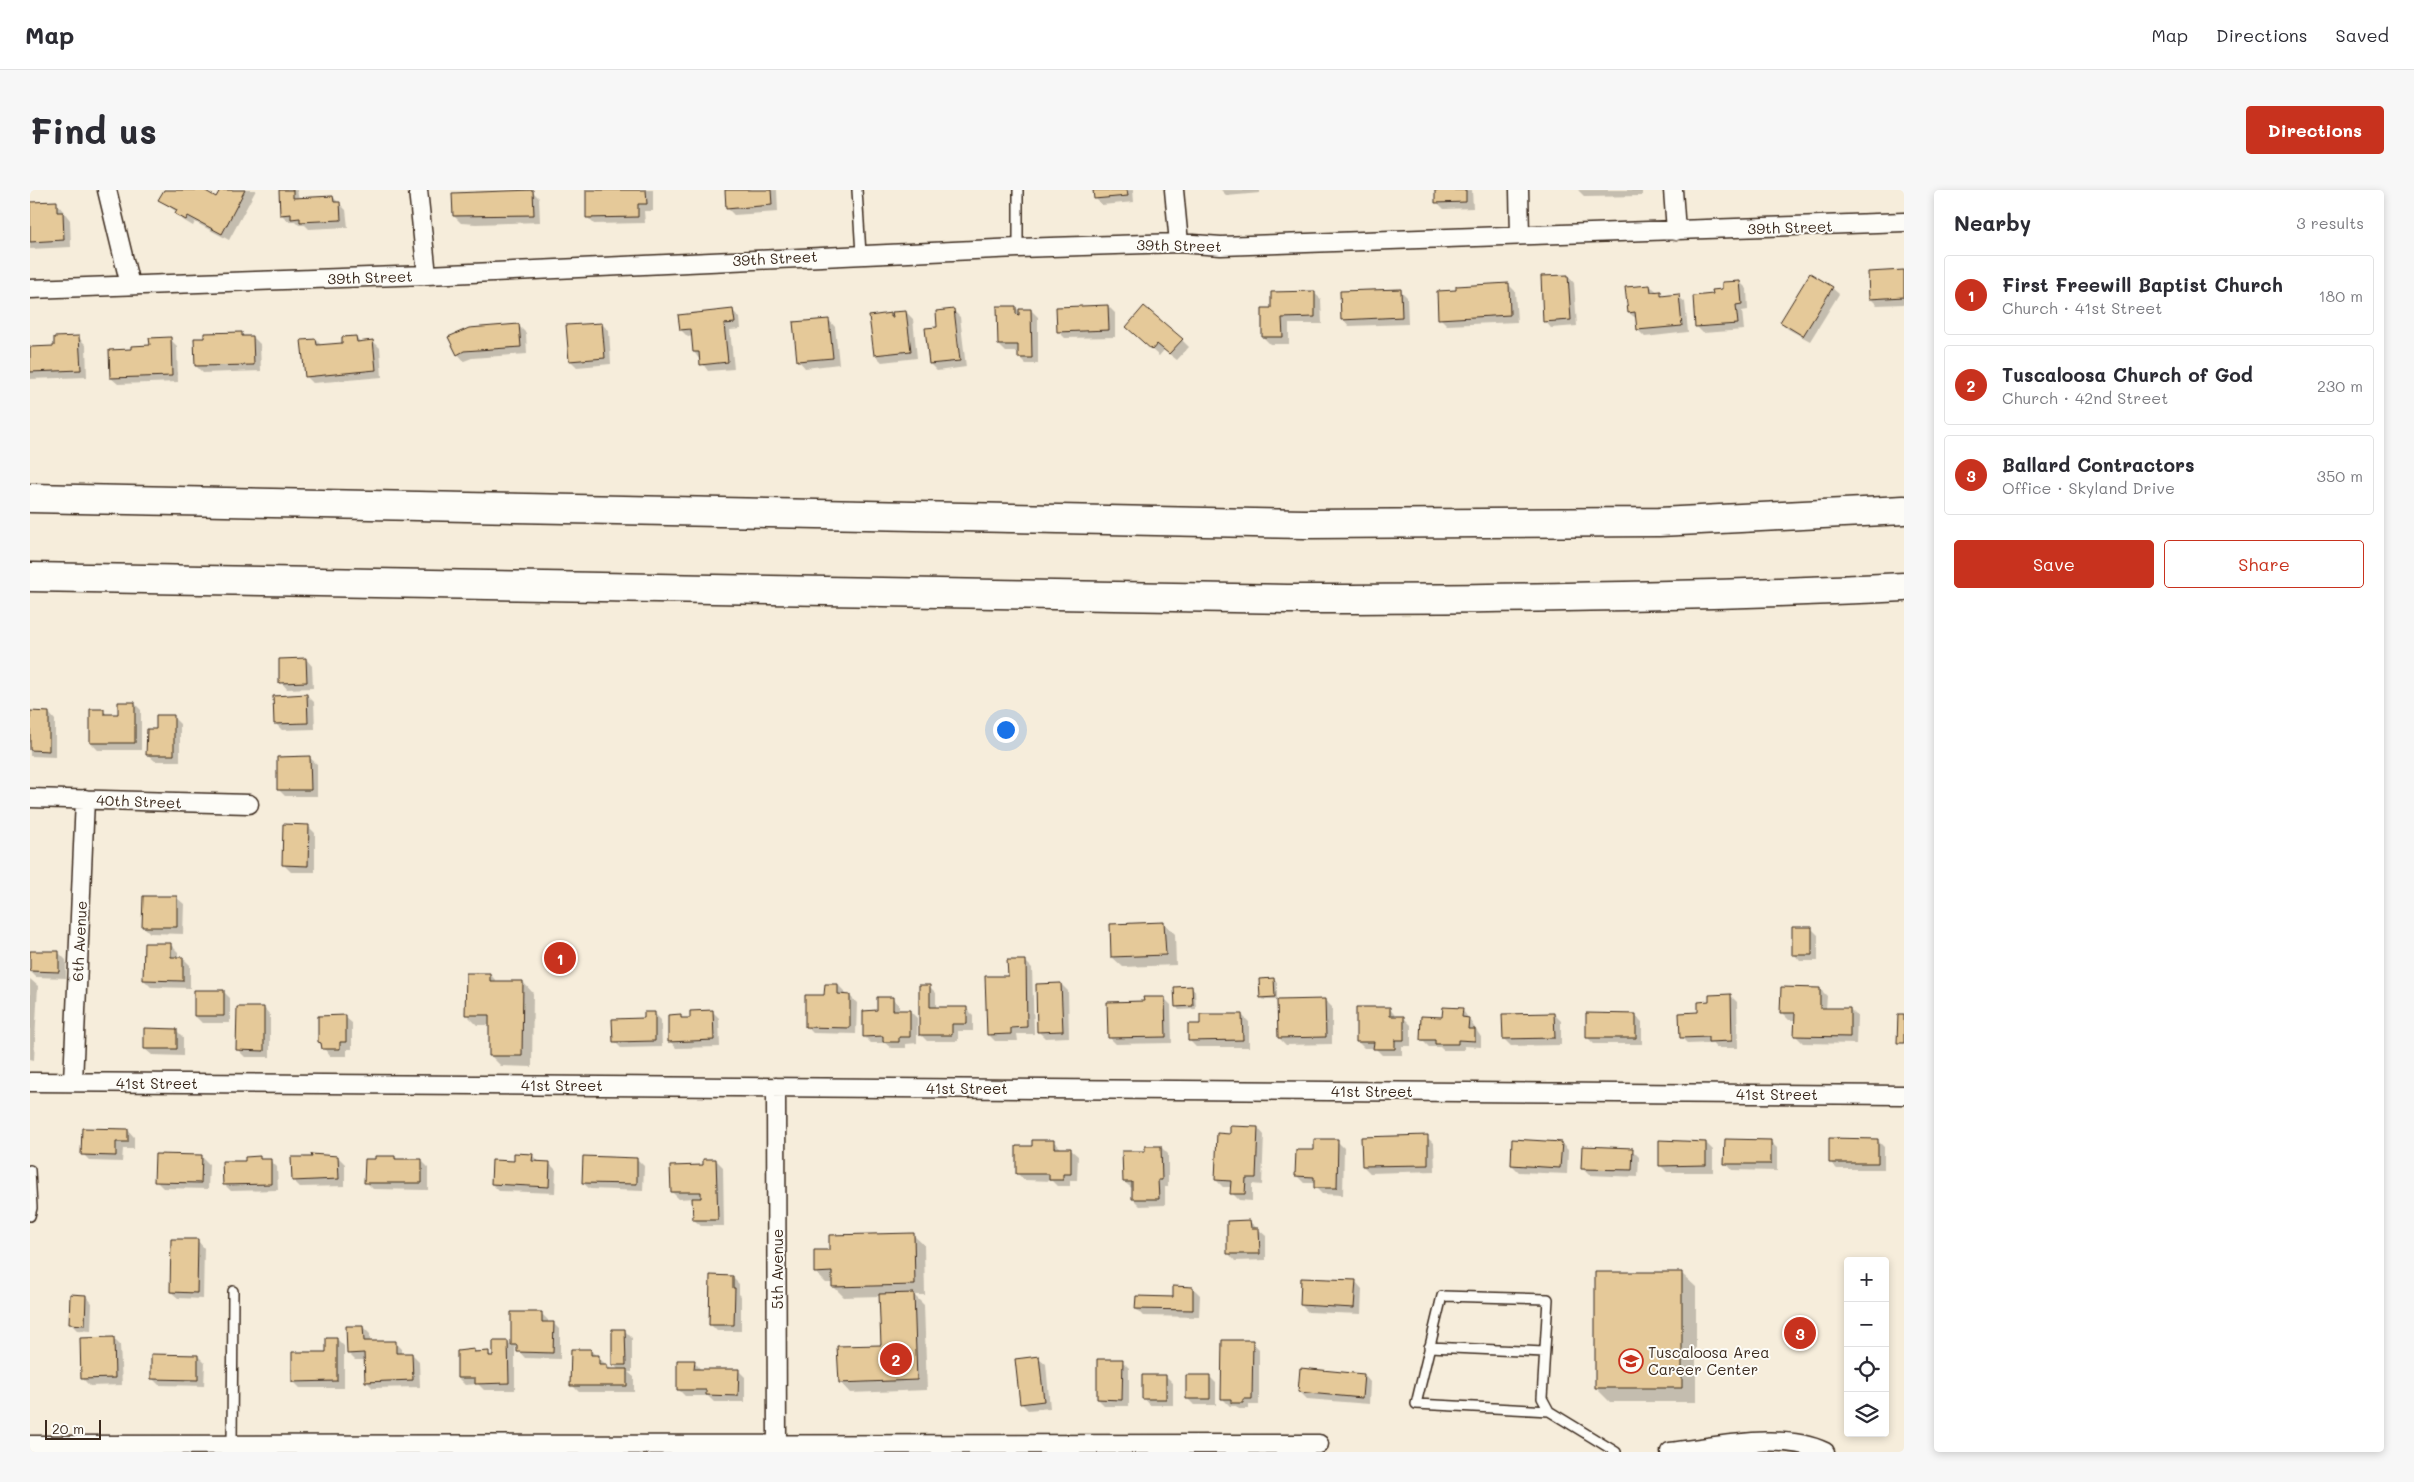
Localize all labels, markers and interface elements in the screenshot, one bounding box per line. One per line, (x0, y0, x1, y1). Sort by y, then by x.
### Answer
text: Map (25, 19, 74, 50)
text: Map (2151, 23, 2188, 47)
text: Directions (2216, 23, 2308, 47)
text: Saved (2336, 23, 2389, 47)
button: Directions (2246, 106, 2384, 154)
text: Find us (30, 107, 157, 153)
text: Nearby (1954, 209, 2031, 236)
text: 3 results (2296, 212, 2364, 233)
street label: 39th Street (1747, 216, 1833, 238)
street label: 39th Street (1136, 234, 1222, 256)
street label: 39th Street (732, 246, 818, 270)
street label: 39th Street (327, 266, 413, 288)
text: First Freewill Baptist Church (2002, 272, 2283, 297)
text: 1 (1967, 285, 1975, 306)
text: 180 m (2318, 285, 2363, 306)
text: Church · 41st Street (2002, 297, 2162, 318)
text: Tuscaloosa Church of God (2002, 362, 2253, 387)
text: 2 (1967, 375, 1975, 396)
text: 230 m (2317, 375, 2363, 396)
text: Church · 42nd Street (2002, 387, 2168, 408)
text: Ballard Contractors (2002, 452, 2195, 477)
text: 3 (1966, 465, 1976, 486)
text: 350 m (2317, 465, 2363, 486)
text: Office · Skyland Drive (2002, 477, 2175, 498)
button: Save (1954, 540, 2154, 588)
button: Share (2164, 540, 2364, 588)
your location (993, 717, 1019, 743)
street label: 40th Street (96, 790, 182, 812)
street label: 6th Avenue (67, 900, 91, 982)
pin: 1 (544, 939, 576, 977)
street label: 41st Street (116, 1073, 198, 1093)
street label: 41st Street (521, 1075, 603, 1095)
street label: 41st Street (926, 1078, 1008, 1098)
street label: 41st Street (1331, 1081, 1413, 1101)
street label: 41st Street (1736, 1084, 1818, 1104)
street label: 5th Avenue (767, 1229, 787, 1309)
map controls (1844, 1257, 1889, 1437)
button: + (1844, 1257, 1889, 1302)
button: − (1844, 1302, 1889, 1347)
pin: 3 (1784, 1314, 1816, 1352)
pin: 2 (880, 1340, 912, 1378)
place label: Tuscaloosa Area Career Center (1648, 1342, 1770, 1379)
button: locate (1844, 1347, 1889, 1392)
school or university icon: Tuscaloosa Area Career Center (1618, 1348, 1644, 1374)
button: layers (1844, 1392, 1889, 1437)
scale bar (45, 1417, 101, 1440)
text: 20 m (52, 1419, 84, 1438)

